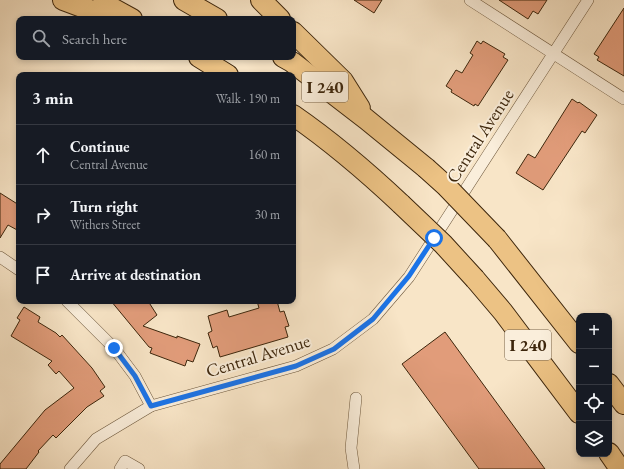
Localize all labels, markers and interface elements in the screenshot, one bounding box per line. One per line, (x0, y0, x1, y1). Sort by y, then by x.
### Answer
search box (16, 16, 296, 60)
icon: search (30, 27, 52, 49)
text: Search here (62, 29, 127, 48)
road number: I 240 (302, 72, 348, 102)
street label: Central Avenue (441, 84, 519, 187)
text: 3 min (32, 87, 73, 109)
text: Walk · 190 m (216, 90, 280, 107)
text: Continue (70, 137, 130, 156)
icon: ahead (32, 144, 54, 166)
text: 160 m (249, 146, 280, 163)
text: Central Avenue (70, 156, 148, 173)
text: Turn right (70, 197, 138, 216)
icon: right (32, 204, 54, 226)
text: 30 m (255, 206, 280, 223)
text: Withers Street (70, 216, 140, 233)
route start (425, 229, 443, 247)
icon: arrive (32, 264, 54, 286)
text: Arrive at destination (70, 265, 201, 284)
map controls (576, 313, 612, 457)
button: + (576, 313, 612, 349)
street label: Central Avenue (203, 329, 313, 382)
road number: I 240 (505, 330, 551, 360)
route end (105, 339, 123, 357)
button: − (576, 349, 612, 385)
button: locate (576, 385, 612, 421)
button: layers (576, 421, 612, 457)

